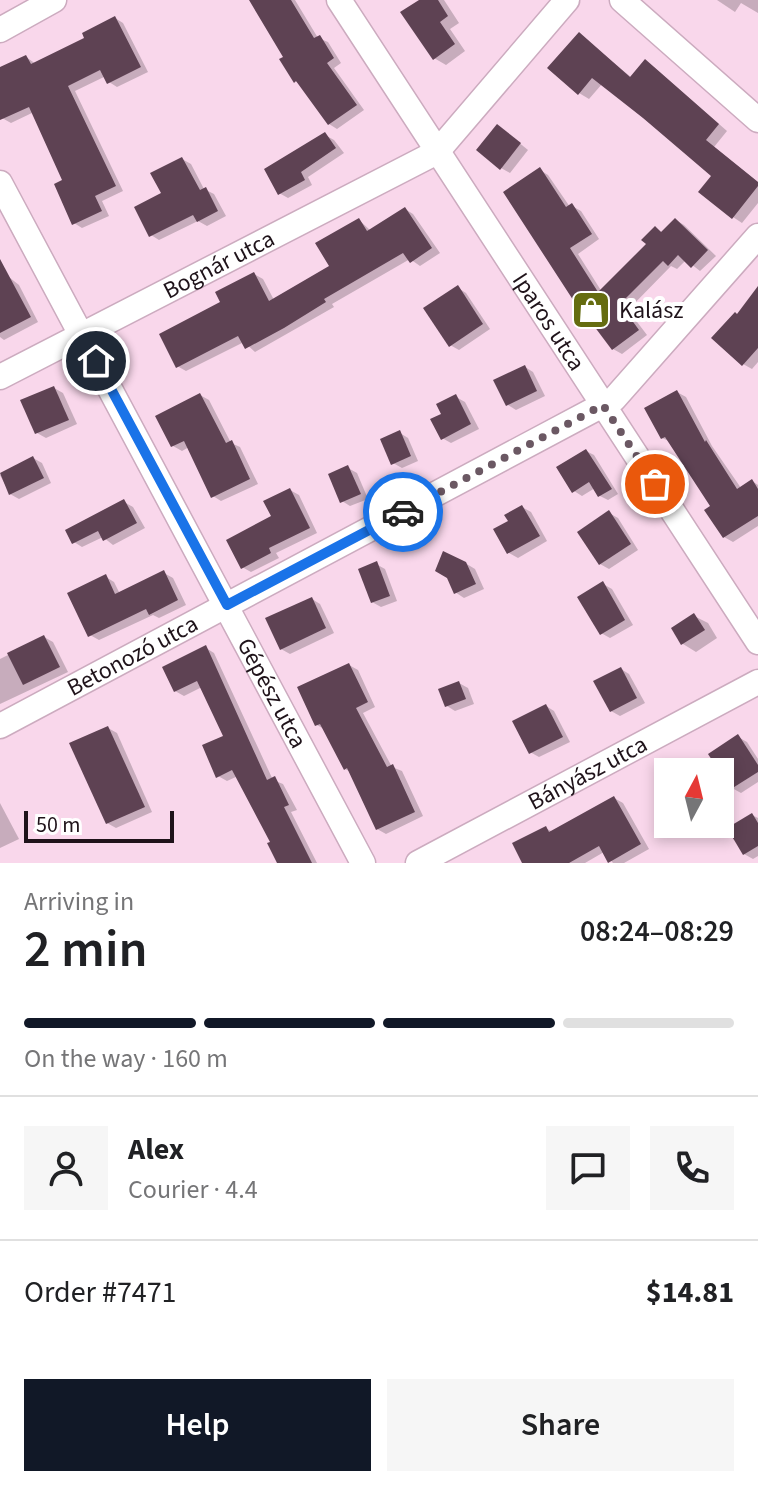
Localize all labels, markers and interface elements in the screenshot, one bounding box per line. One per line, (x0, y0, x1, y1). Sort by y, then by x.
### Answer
street label: Bognár utca (157, 222, 281, 308)
street label: Iparos utca (503, 266, 593, 378)
shop icon: Kalász (570, 289, 612, 331)
place label: Kalász (619, 293, 683, 328)
pin (62, 327, 130, 395)
icon: home (74, 339, 118, 383)
pin (621, 450, 689, 518)
icon: bag (633, 462, 677, 506)
courier (363, 472, 443, 552)
icon: car (381, 490, 425, 534)
street label: Betonozó utca (61, 607, 204, 705)
street label: Gépész utca (228, 632, 316, 755)
street label: Bányász utca (522, 727, 654, 819)
north arrow (654, 758, 734, 838)
map controls (654, 758, 734, 838)
scale bar (24, 807, 174, 843)
text: 50 m (36, 809, 81, 841)
text: Arriving in (24, 883, 134, 920)
text: 08:24–08:29 (580, 910, 734, 953)
text: 2 min (24, 913, 148, 987)
text: On the way · 160 m (24, 1040, 228, 1077)
button: person (24, 1126, 108, 1210)
button: chat (546, 1126, 630, 1210)
button: phone (650, 1126, 734, 1210)
text: Alex (128, 1128, 184, 1171)
text: Courier · 4.4 (128, 1171, 258, 1208)
text: Order #7471 (24, 1271, 177, 1314)
text: $14.81 (646, 1271, 734, 1314)
button: Help (24, 1379, 371, 1471)
button: Share (387, 1379, 734, 1471)

